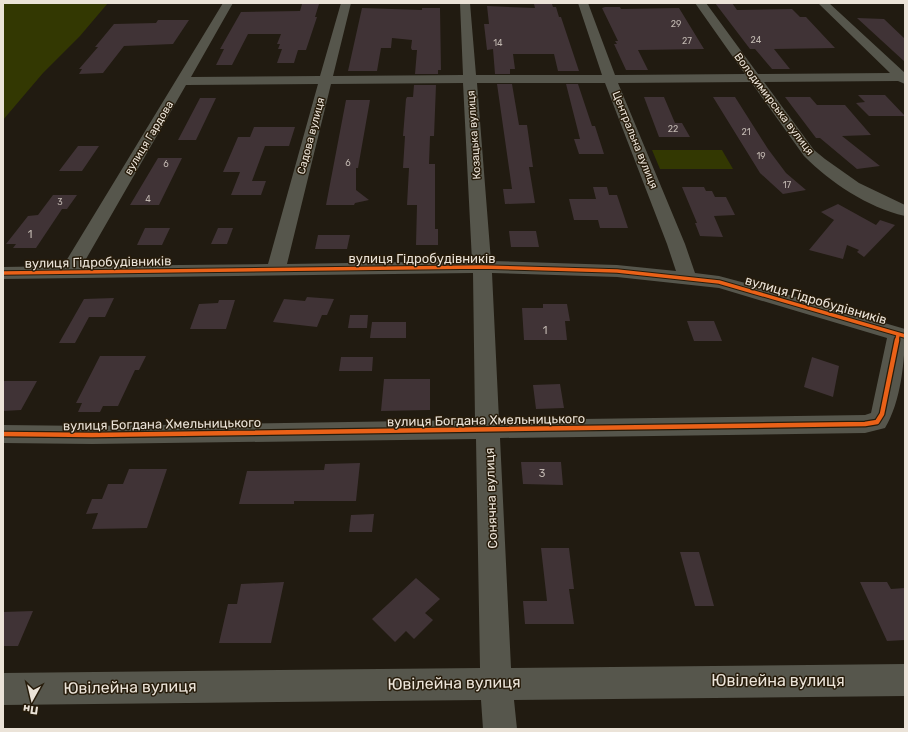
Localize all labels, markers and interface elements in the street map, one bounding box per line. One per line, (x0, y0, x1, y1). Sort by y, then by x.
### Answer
house number: 29 (671, 19, 681, 29)
house number: 24 (751, 35, 762, 45)
house number: 27 (682, 36, 692, 46)
house number: 14 (493, 38, 503, 48)
street label: Володимирська вулиця (731, 50, 817, 158)
street label: Центральна вулиця (609, 89, 661, 191)
street label: Козацька вулиця (464, 90, 484, 180)
street label: Садова вулиця (295, 96, 328, 176)
street label: вулиця Гардова (122, 99, 176, 177)
house number: 22 (668, 124, 678, 134)
house number: 21 (741, 127, 751, 137)
house number: 19 (756, 151, 766, 161)
house number: 6 (345, 158, 351, 168)
house number: 6 (163, 159, 169, 169)
house number: 17 (783, 180, 792, 190)
house number: 4 (145, 194, 151, 204)
house number: 3 (57, 197, 63, 207)
house number: 1 (28, 228, 32, 241)
street label: вулиця Гідробудівників (349, 251, 495, 266)
street label: вулиця Гідробудівників (24, 253, 172, 271)
street label: вулиця Гідробудівників (743, 273, 889, 327)
house number: 1 (543, 324, 547, 337)
street label: вулиця Богдана Хмельницького (387, 411, 585, 429)
street label: вулиця Богдана Хмельницького (63, 415, 261, 433)
street label: Сонячна вулиця (482, 447, 500, 549)
house number: 3 (539, 467, 546, 480)
street label: Ювілейна вулиця (711, 671, 845, 690)
street label: Ювілейна вулиця (387, 672, 521, 694)
street label: Ювілейна вулиця (63, 676, 197, 698)
north arrow (12, 680, 52, 720)
text: Пн (22, 702, 39, 717)

